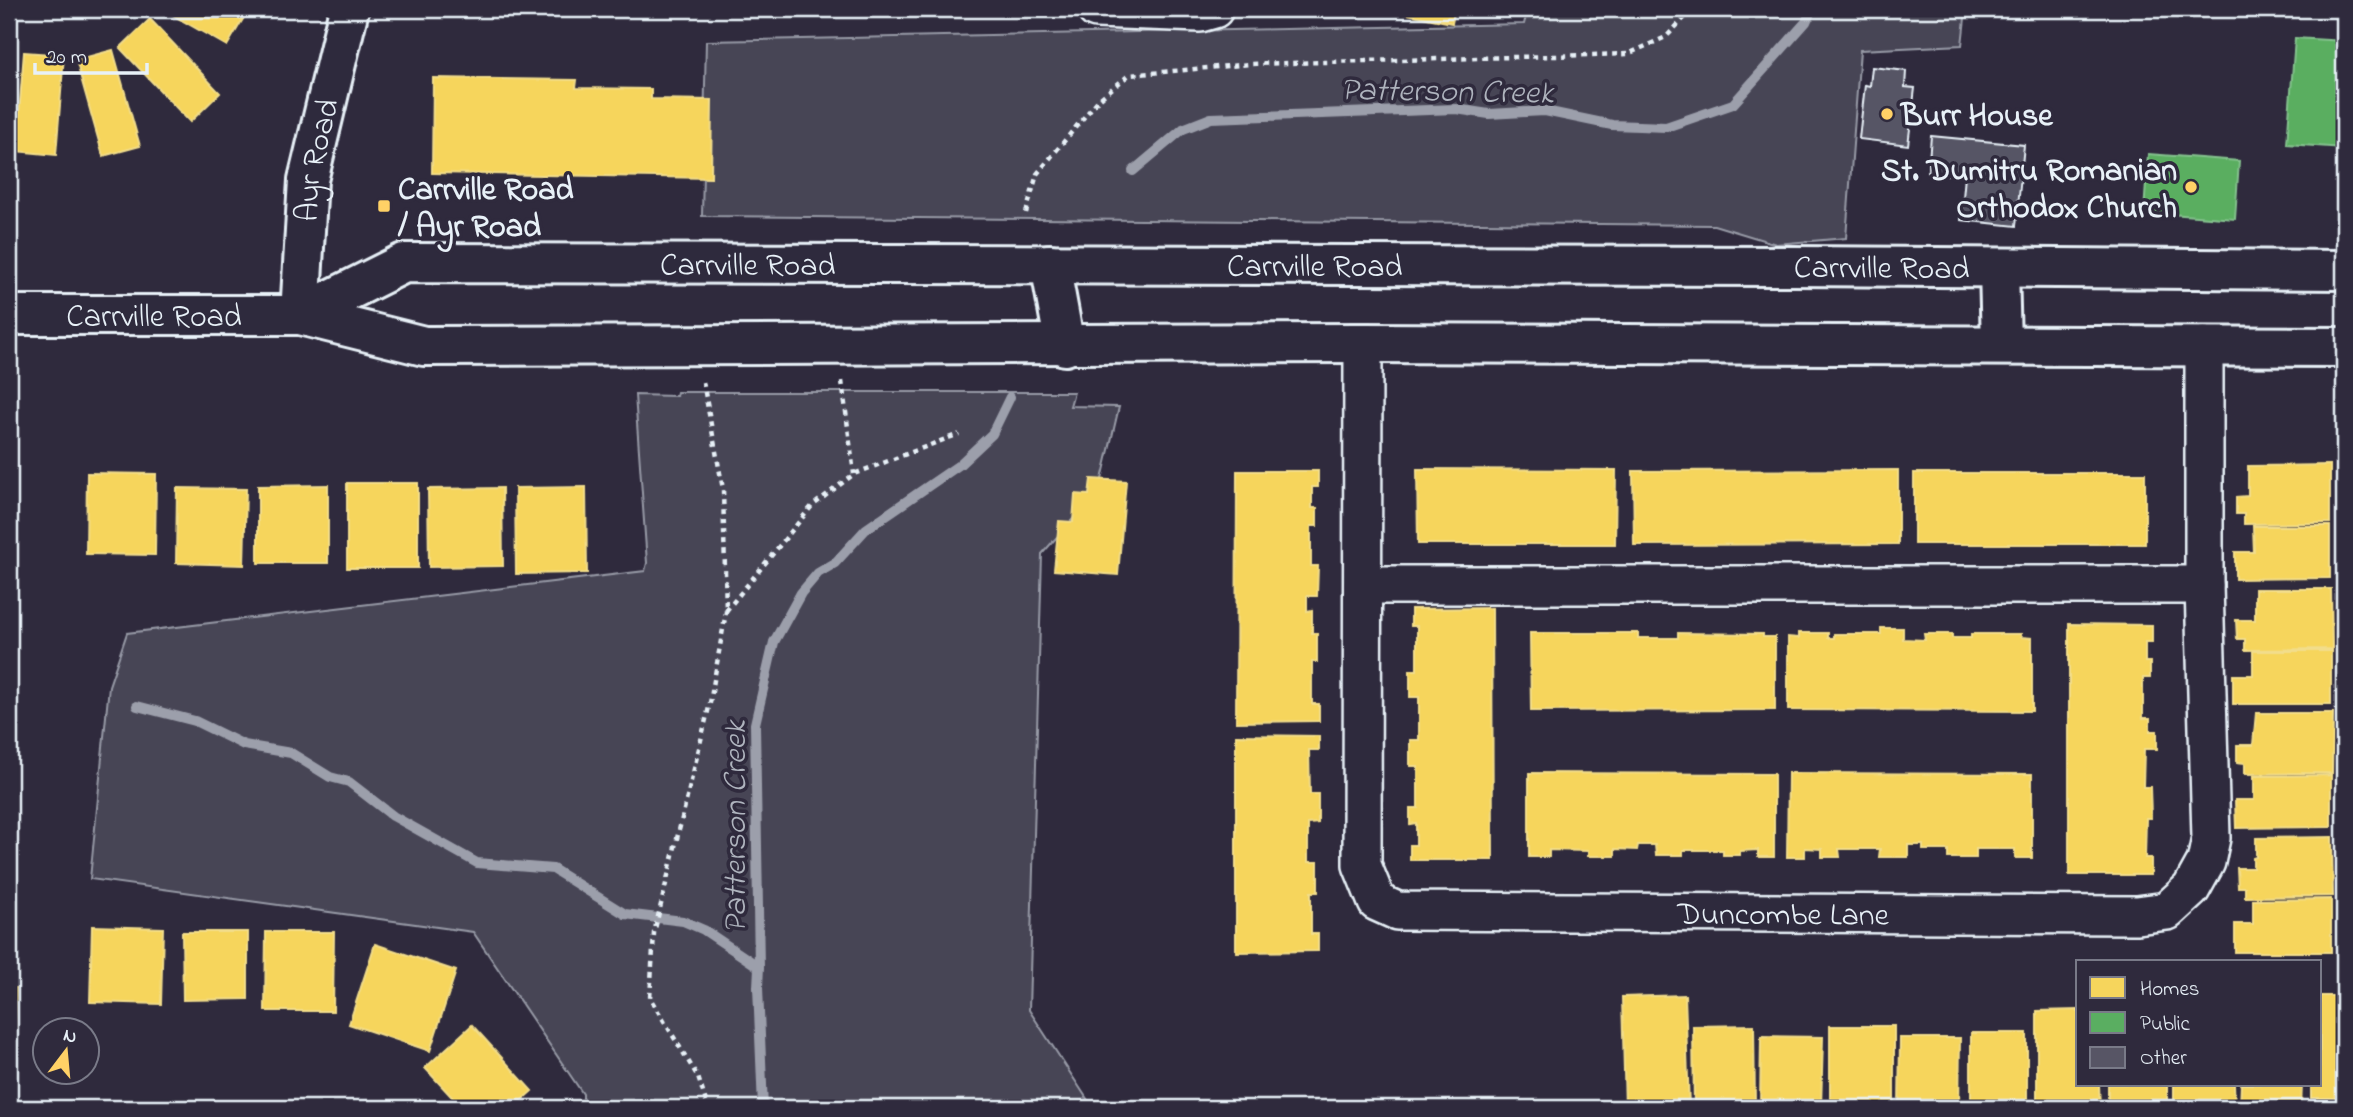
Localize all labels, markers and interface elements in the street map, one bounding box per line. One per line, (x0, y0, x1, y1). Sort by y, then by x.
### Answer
scale bar (35, 32, 147, 76)
text: 20 m (46, 43, 87, 73)
water label: Patterson Creek (1340, 67, 1555, 119)
street label: Ayr Road (286, 94, 354, 223)
place label: Burr House (1899, 94, 2054, 141)
marker: Burr House (1879, 106, 1895, 122)
place label: St. Dumitru Romanian Orthodox Church (1881, 149, 2177, 233)
place label: Carrville Road / Ayr Road (397, 168, 574, 253)
marker: St. Dumitru Romanian Orthodox Church (2183, 179, 2199, 195)
marker: Carrville Road / Ayr Road (376, 198, 392, 214)
street label: Carrville Road (660, 244, 836, 291)
street label: Carrville Road (1227, 245, 1403, 292)
street label: Carrville Road (1794, 246, 1970, 294)
street label: Carrville Road (66, 295, 242, 342)
water label: Patterson Creek (713, 719, 761, 933)
street label: Duncombe Lane (1676, 893, 1890, 941)
legend (2076, 960, 2322, 1086)
text: Homes (2140, 975, 2200, 1005)
text: Public (2140, 1010, 2191, 1040)
north arrow (32, 1016, 102, 1086)
text: N (60, 1022, 80, 1052)
text: Other (2140, 1044, 2187, 1074)

